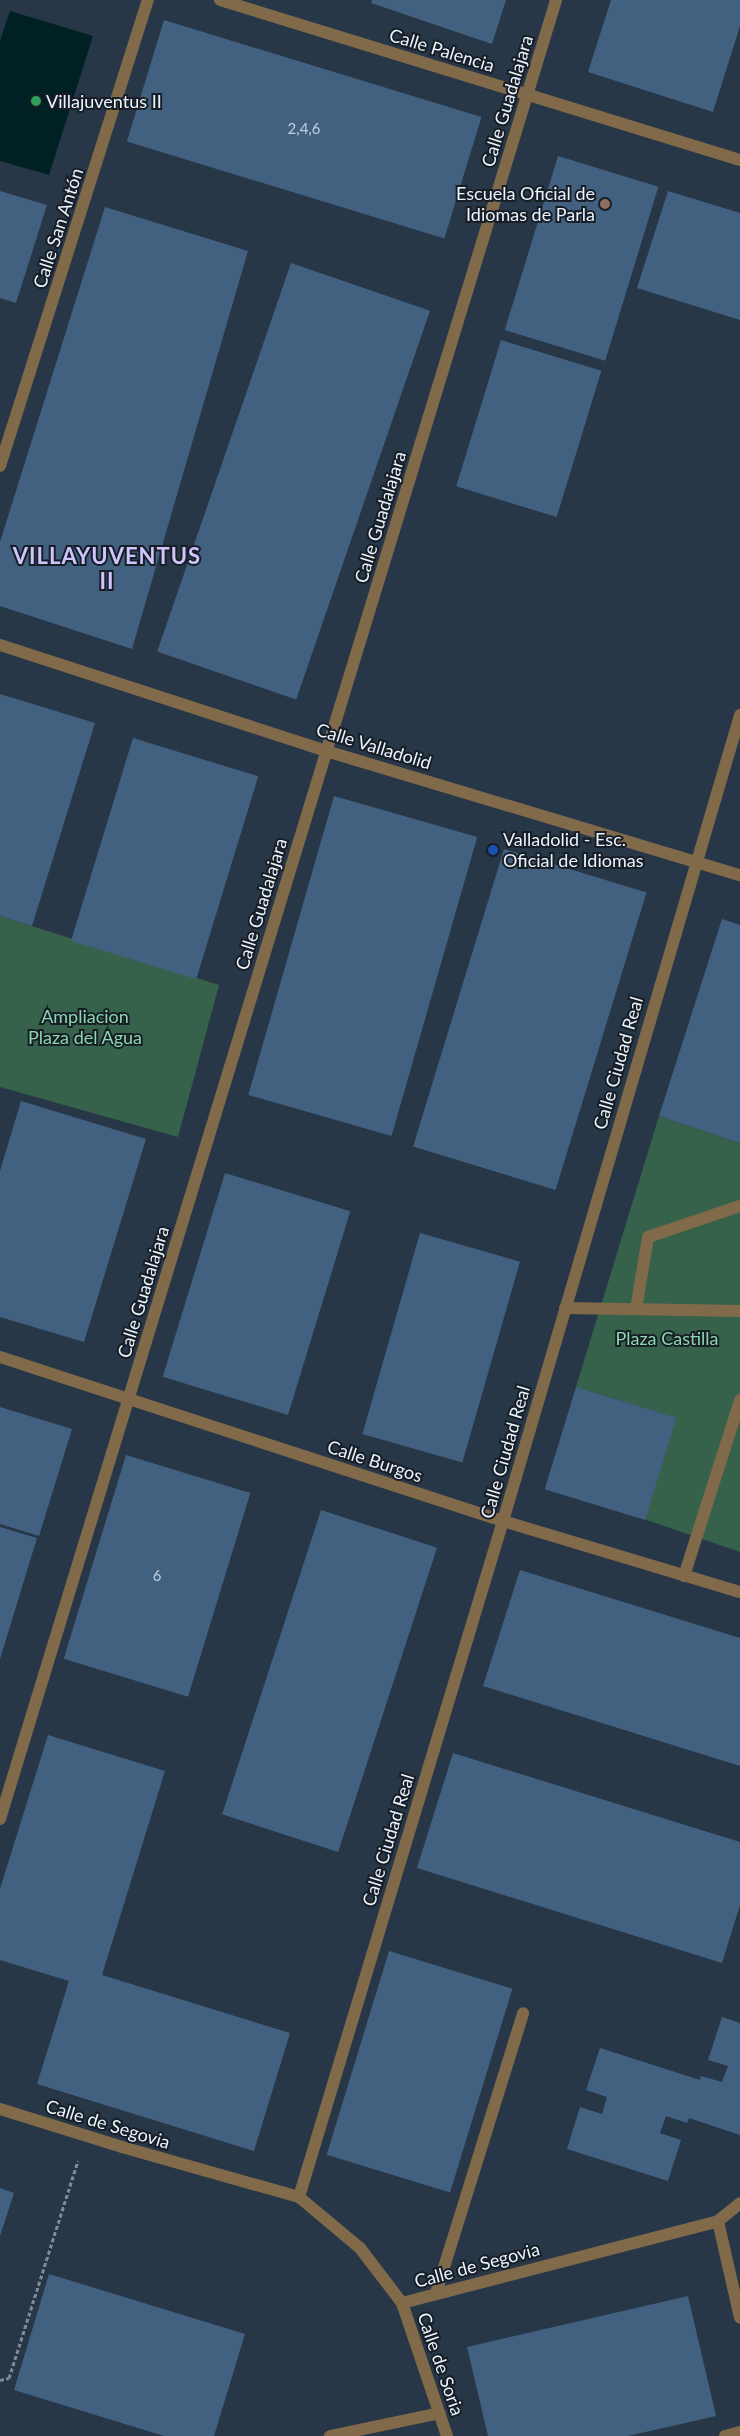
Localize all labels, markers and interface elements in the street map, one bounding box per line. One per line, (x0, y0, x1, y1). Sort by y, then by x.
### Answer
street label: Calle Palencia (387, 24, 497, 76)
street label: Calle Guadalajara (477, 33, 537, 169)
place label: Villajuventus II (46, 90, 162, 112)
marker: Villajuventus II (30, 95, 42, 107)
house number: 2,4,6 (288, 120, 320, 138)
street label: Calle San Antón (28, 165, 88, 291)
place label: Escuela Oficial de Idiomas de Parla (456, 183, 595, 225)
marker: Escuela Oficial de Idiomas de Parla (599, 198, 611, 210)
street label: Calle Guadalajara (350, 449, 410, 585)
district label: VILLAYUVENTUS II (11, 542, 203, 594)
street label: Calle Valladolid (314, 718, 434, 774)
place label: Valladolid - Esc. Oficial de Idiomas (503, 829, 643, 872)
street label: Calle Guadalajara (231, 836, 291, 972)
marker: Valladolid - Esc. Oficial de Idiomas (487, 844, 499, 856)
street label: Calle Ciudad Real (589, 994, 647, 1132)
park label: Ampliacion Plaza del Agua (28, 1006, 142, 1048)
street label: Calle Guadalajara (113, 1224, 173, 1360)
park label: Plaza Castilla (616, 1327, 718, 1349)
street label: Calle Ciudad Real (476, 1383, 534, 1521)
street label: Calle Burgos (325, 1435, 425, 1487)
house number: 6 (153, 1567, 161, 1585)
street label: Calle Ciudad Real (358, 1771, 418, 1909)
street label: Calle de Segovia (43, 2095, 173, 2153)
street label: Calle de Segovia (412, 2238, 542, 2292)
street label: Calle de Soria (413, 2310, 469, 2418)

